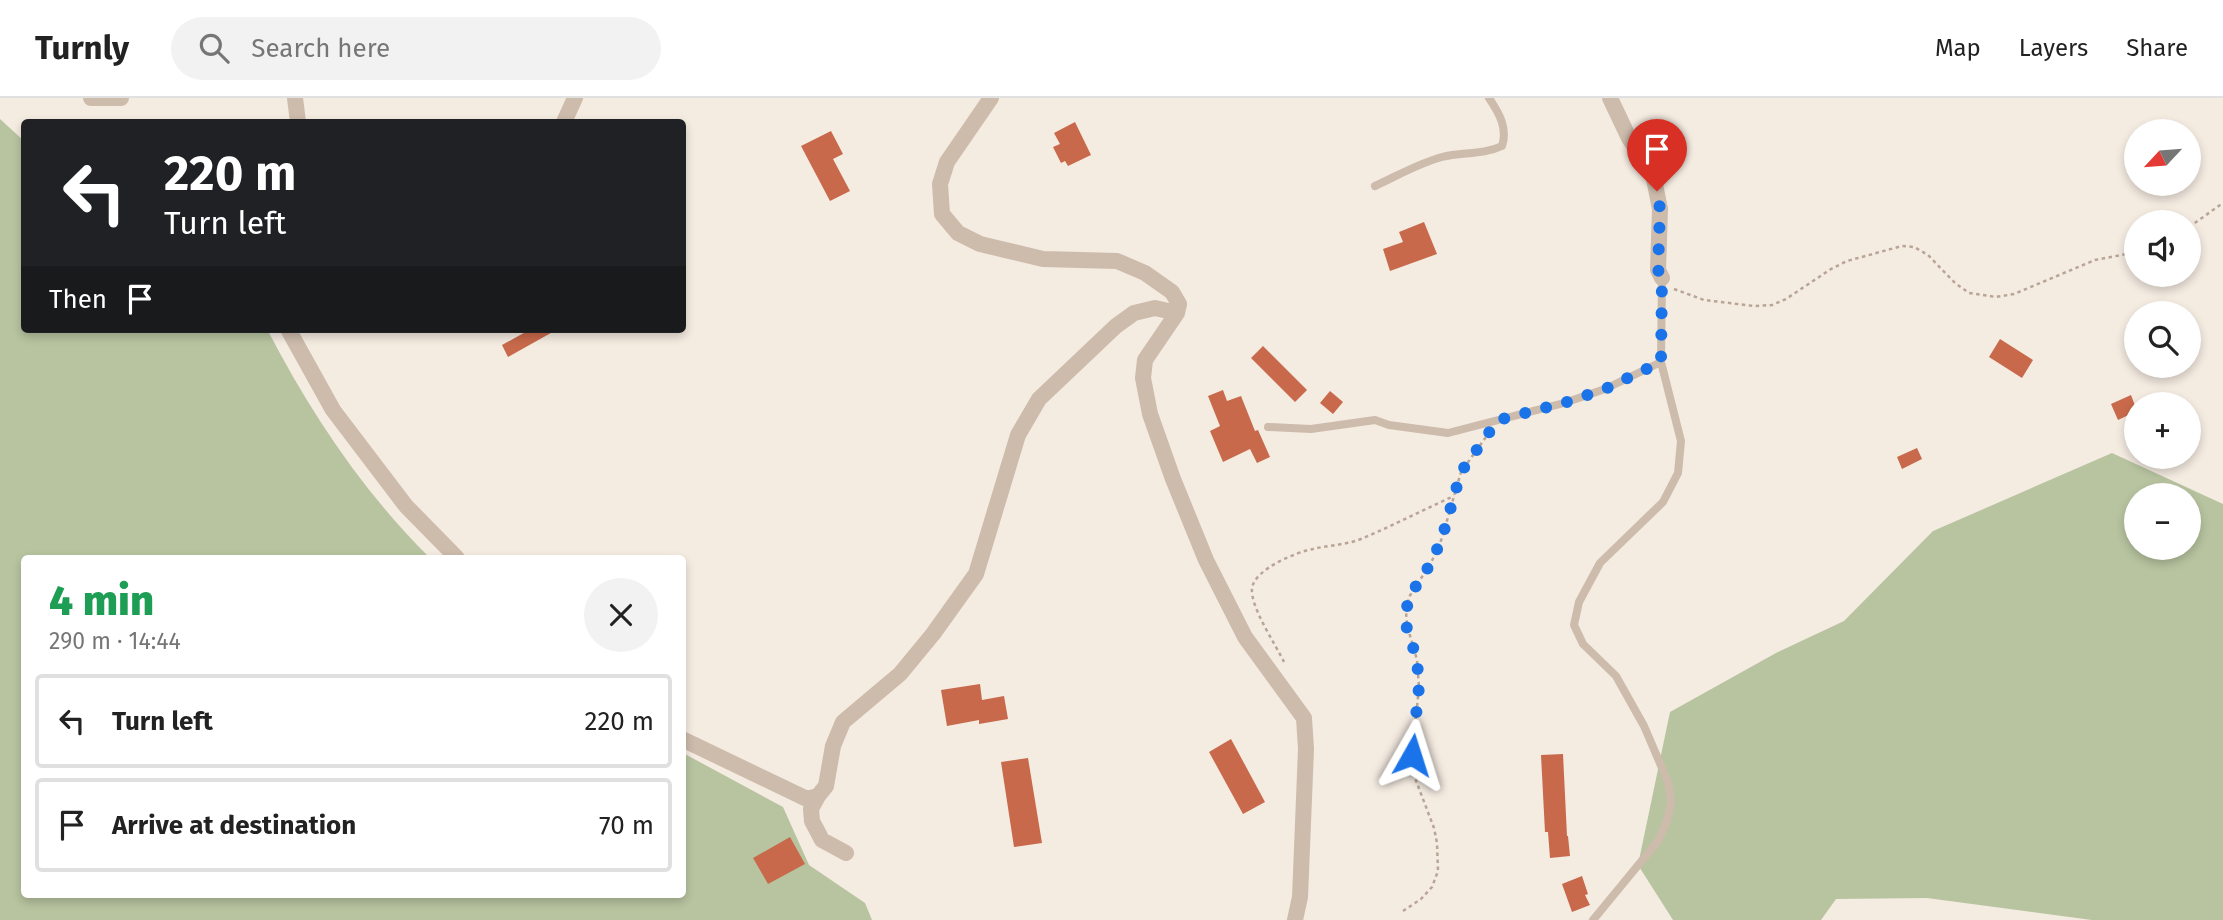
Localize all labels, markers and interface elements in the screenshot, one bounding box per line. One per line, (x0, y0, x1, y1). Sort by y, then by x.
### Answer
search box (171, 17, 661, 80)
text: Turnly (35, 28, 129, 68)
icon: search (195, 29, 233, 67)
text: Search here (251, 33, 390, 64)
text: Map (1935, 34, 1981, 62)
text: Layers (2019, 34, 2088, 62)
text: Share (2126, 34, 2188, 62)
pin (1627, 119, 1687, 191)
north arrow (2124, 119, 2202, 196)
map controls (2124, 119, 2201, 560)
icon: arrive (1638, 130, 1676, 168)
text: 220 m (164, 144, 296, 203)
icon: left (49, 147, 140, 238)
text: Turn left (164, 204, 286, 242)
button: sound (2124, 210, 2201, 287)
icon: arrive (121, 280, 159, 318)
text: Then (49, 284, 107, 315)
button: search (2124, 301, 2201, 378)
button: + (2124, 392, 2201, 469)
button: − (2124, 483, 2201, 560)
text: 4 min (49, 576, 154, 626)
button: close (584, 578, 658, 652)
text: 290 m · 14:44 (49, 627, 181, 655)
icon: left (53, 702, 91, 740)
text: Turn left (112, 706, 213, 737)
text: 220 m (585, 706, 654, 737)
position arrow (1375, 718, 1449, 792)
icon: arrive (53, 806, 91, 844)
text: Arrive at destination (112, 810, 356, 841)
text: 70 m (599, 810, 654, 841)

